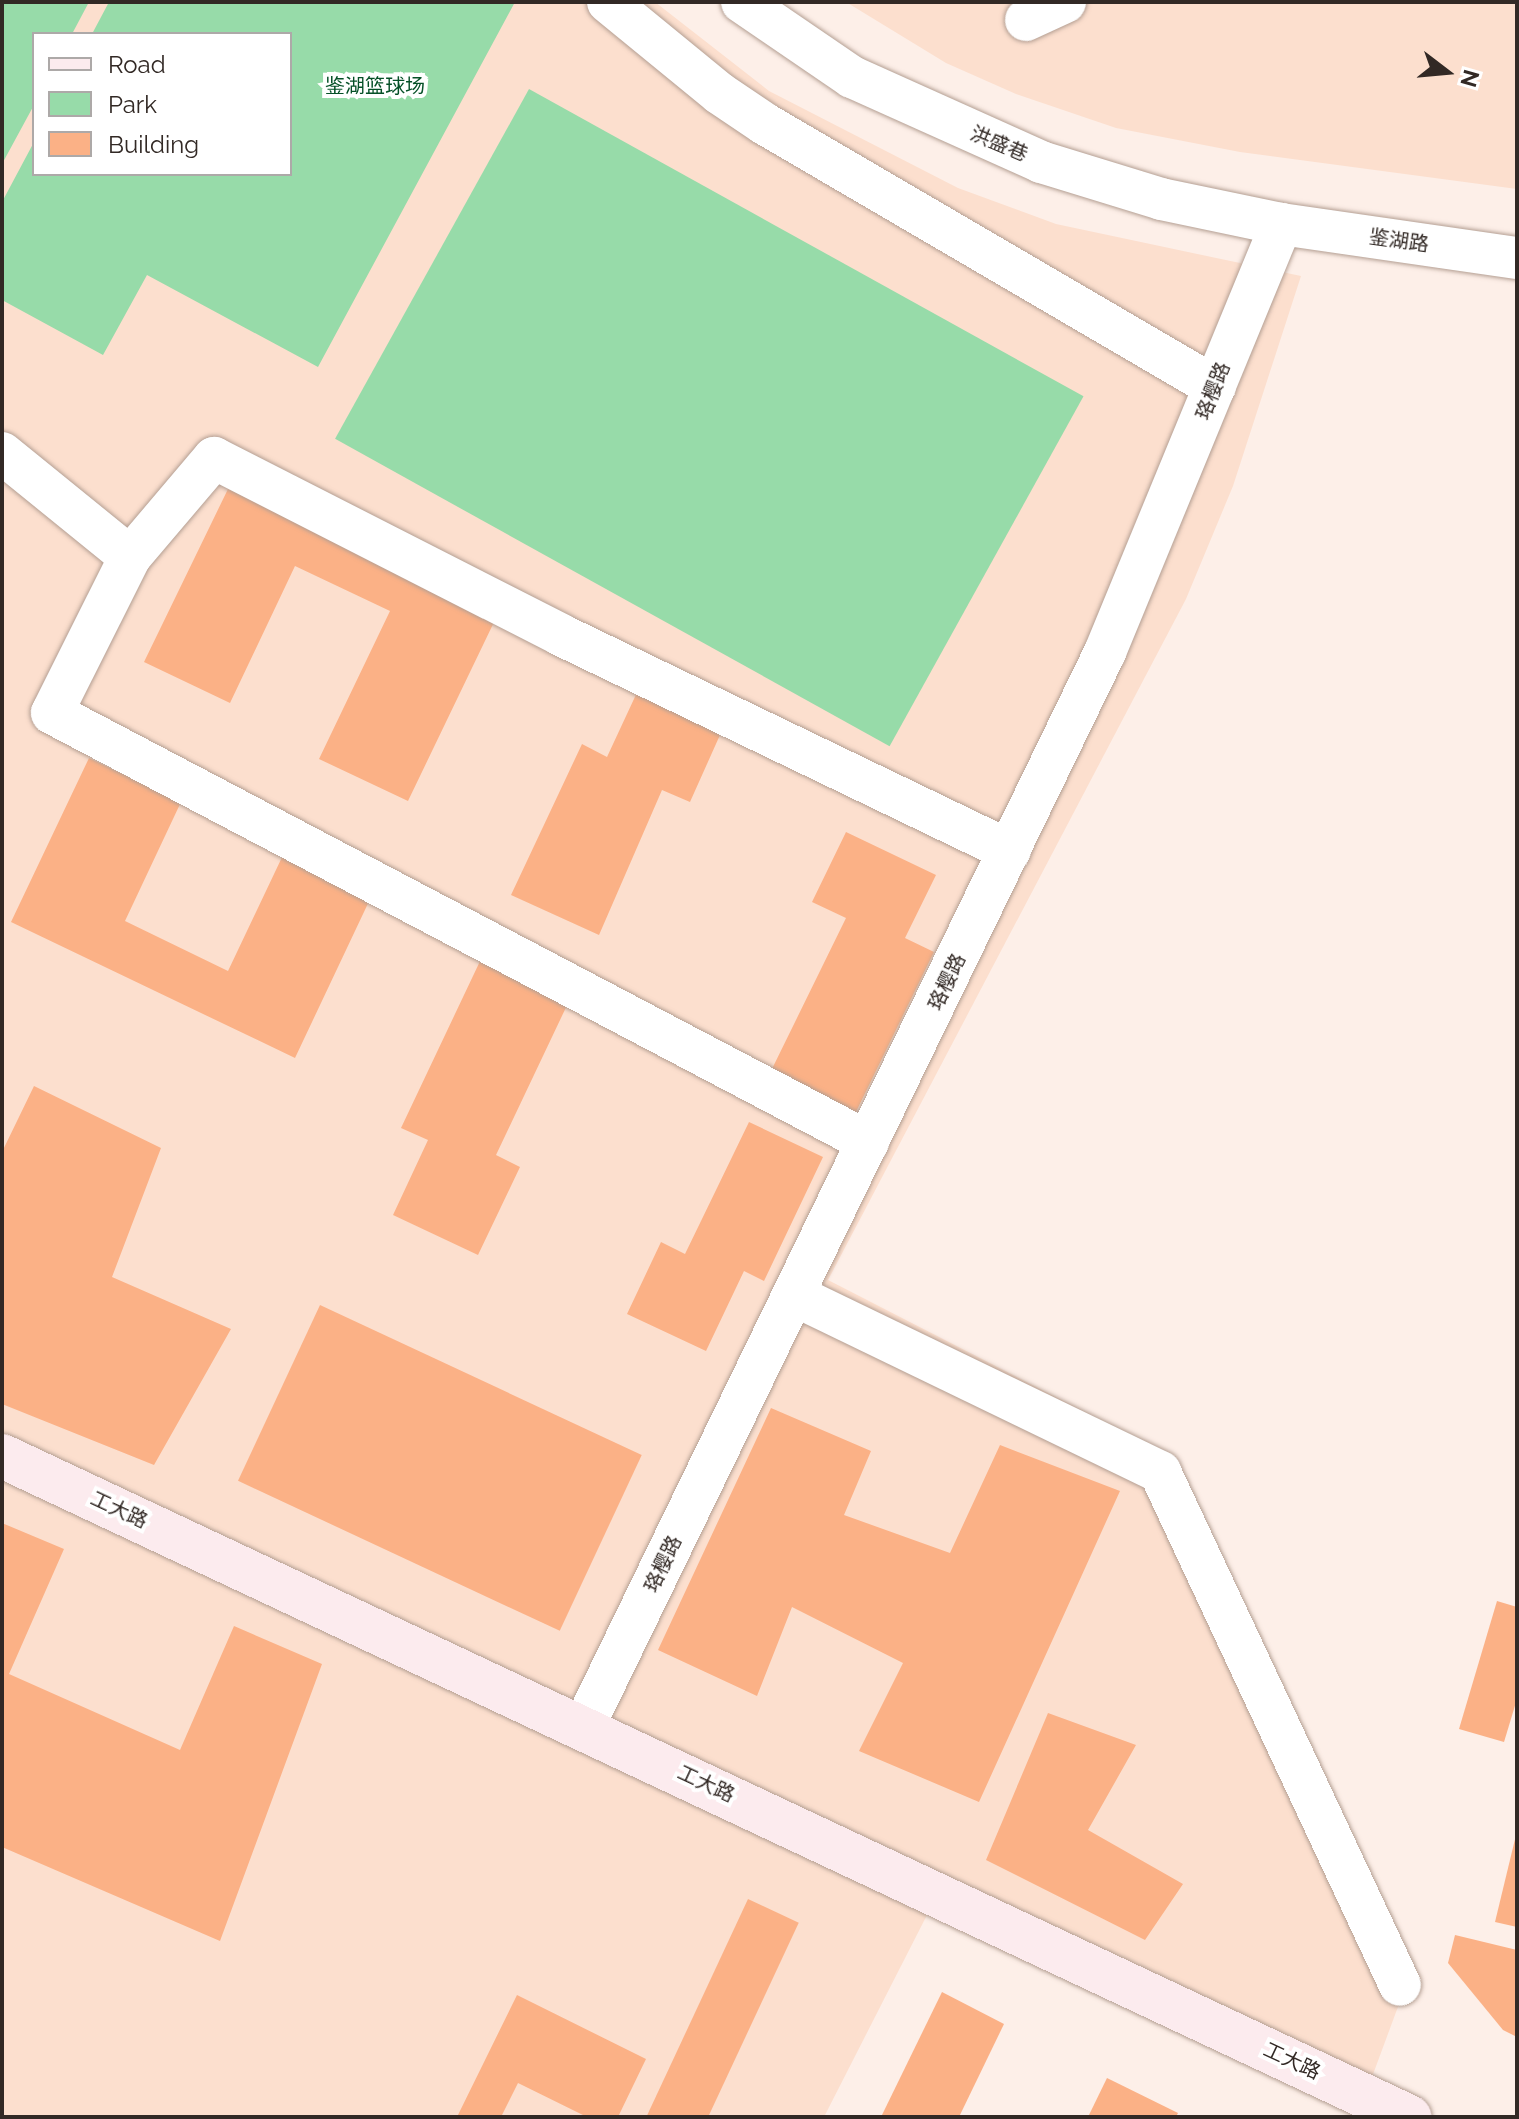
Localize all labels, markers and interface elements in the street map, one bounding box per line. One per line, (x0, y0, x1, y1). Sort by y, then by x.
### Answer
legend (32, 32, 292, 176)
north arrow (1407, 32, 1487, 112)
text: Road (108, 50, 166, 79)
text: N (1455, 67, 1485, 90)
park label: 鉴湖篮球场 (325, 74, 425, 98)
text: Park (108, 90, 157, 119)
street label: 洪盛巷 (967, 121, 1031, 167)
text: Building (108, 130, 199, 159)
street label: 鉴湖路 (1368, 225, 1430, 257)
street label: 珞樱路 (1191, 359, 1235, 423)
street label: 珞樱路 (923, 950, 971, 1014)
street label: 工大路 (87, 1486, 151, 1534)
street label: 珞樱路 (639, 1532, 687, 1596)
street label: 工大路 (674, 1760, 738, 1808)
street label: 工大路 (1260, 2037, 1324, 2085)

